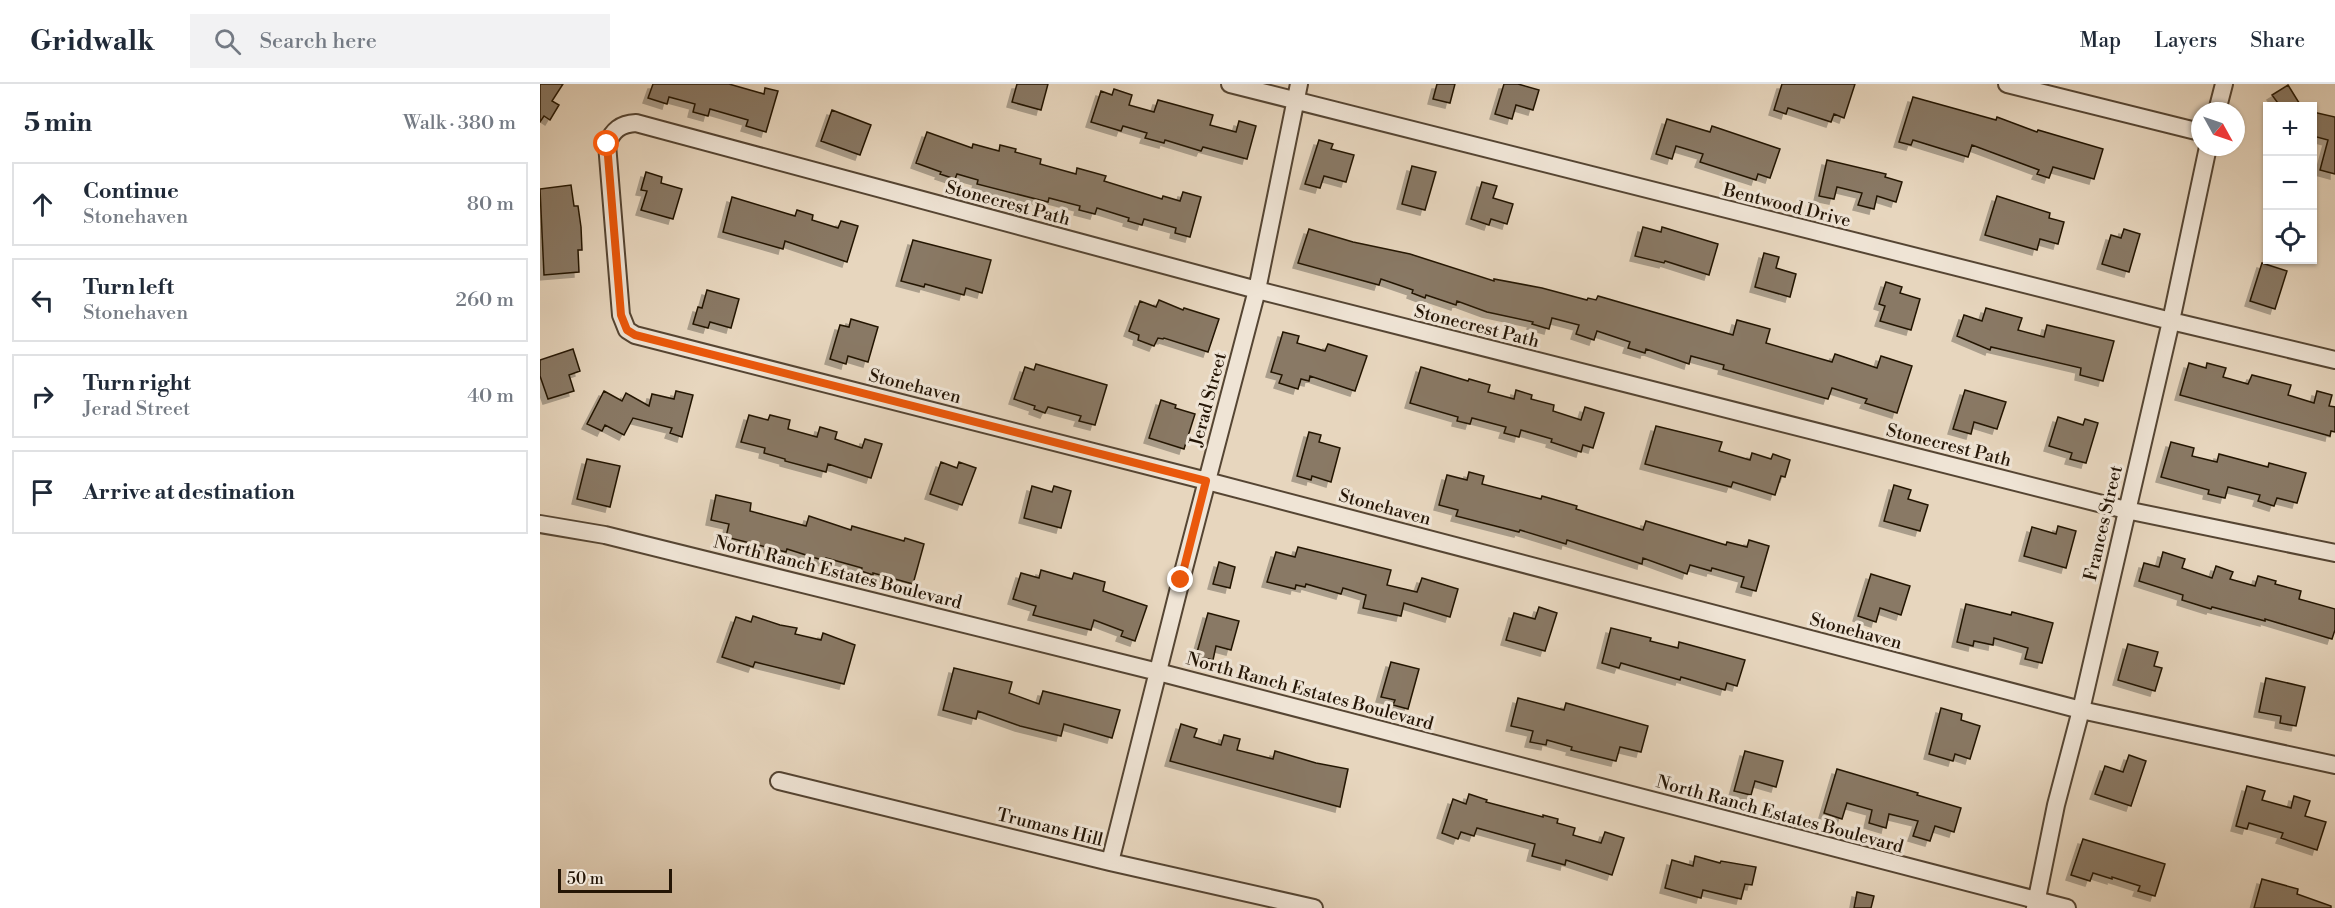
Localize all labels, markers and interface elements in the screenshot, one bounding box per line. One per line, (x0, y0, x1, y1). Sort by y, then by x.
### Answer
search box (190, 14, 610, 68)
text: Gridwalk (30, 24, 154, 59)
icon: search (211, 25, 244, 58)
text: Search here (259, 28, 377, 55)
text: Map (2080, 28, 2121, 54)
text: Layers (2154, 28, 2217, 54)
text: Share (2250, 28, 2305, 54)
north arrow (2191, 102, 2245, 156)
map controls (2263, 102, 2317, 264)
button: + (2263, 102, 2317, 156)
text: 5 min (24, 107, 92, 139)
text: Walk · 380 m (403, 111, 516, 136)
route start (593, 130, 619, 156)
button: − (2263, 156, 2317, 210)
street label: Stonecrest Path (943, 176, 1073, 231)
text: Continue (83, 178, 179, 205)
street label: Bentwood Drive (1720, 178, 1853, 232)
icon: ahead (26, 188, 59, 221)
text: 80 m (467, 192, 514, 217)
text: Stonehaven (83, 205, 188, 230)
button: locate (2263, 210, 2317, 264)
text: Turn left (83, 274, 174, 301)
icon: left (26, 284, 59, 317)
text: 260 m (456, 288, 514, 313)
street label: Stonecrest Path (1412, 300, 1542, 353)
text: Stonehaven (83, 301, 188, 326)
street label: Jerad Street (1185, 349, 1232, 450)
street label: Stonehaven (866, 364, 964, 409)
text: Turn right (83, 370, 191, 397)
icon: right (26, 380, 59, 413)
text: 40 m (467, 384, 514, 409)
text: Jerad Street (83, 397, 190, 422)
street label: Stonecrest Path (1884, 419, 2014, 472)
street label: Frances Street (2079, 463, 2128, 583)
icon: arrive (26, 476, 59, 509)
text: Arrive at destination (83, 479, 295, 506)
street label: Stonehaven (1336, 484, 1434, 531)
street label: North Ranch Estates Boulevard (711, 530, 965, 615)
route end (1167, 566, 1193, 592)
street label: Stonehaven (1807, 608, 1905, 655)
street label: North Ranch Estates Boulevard (1184, 647, 1437, 736)
street label: North Ranch Estates Boulevard (1654, 770, 1907, 859)
street label: Trumans Hill (994, 803, 1106, 852)
scale bar (558, 866, 672, 894)
text: 50 m (567, 869, 604, 889)

